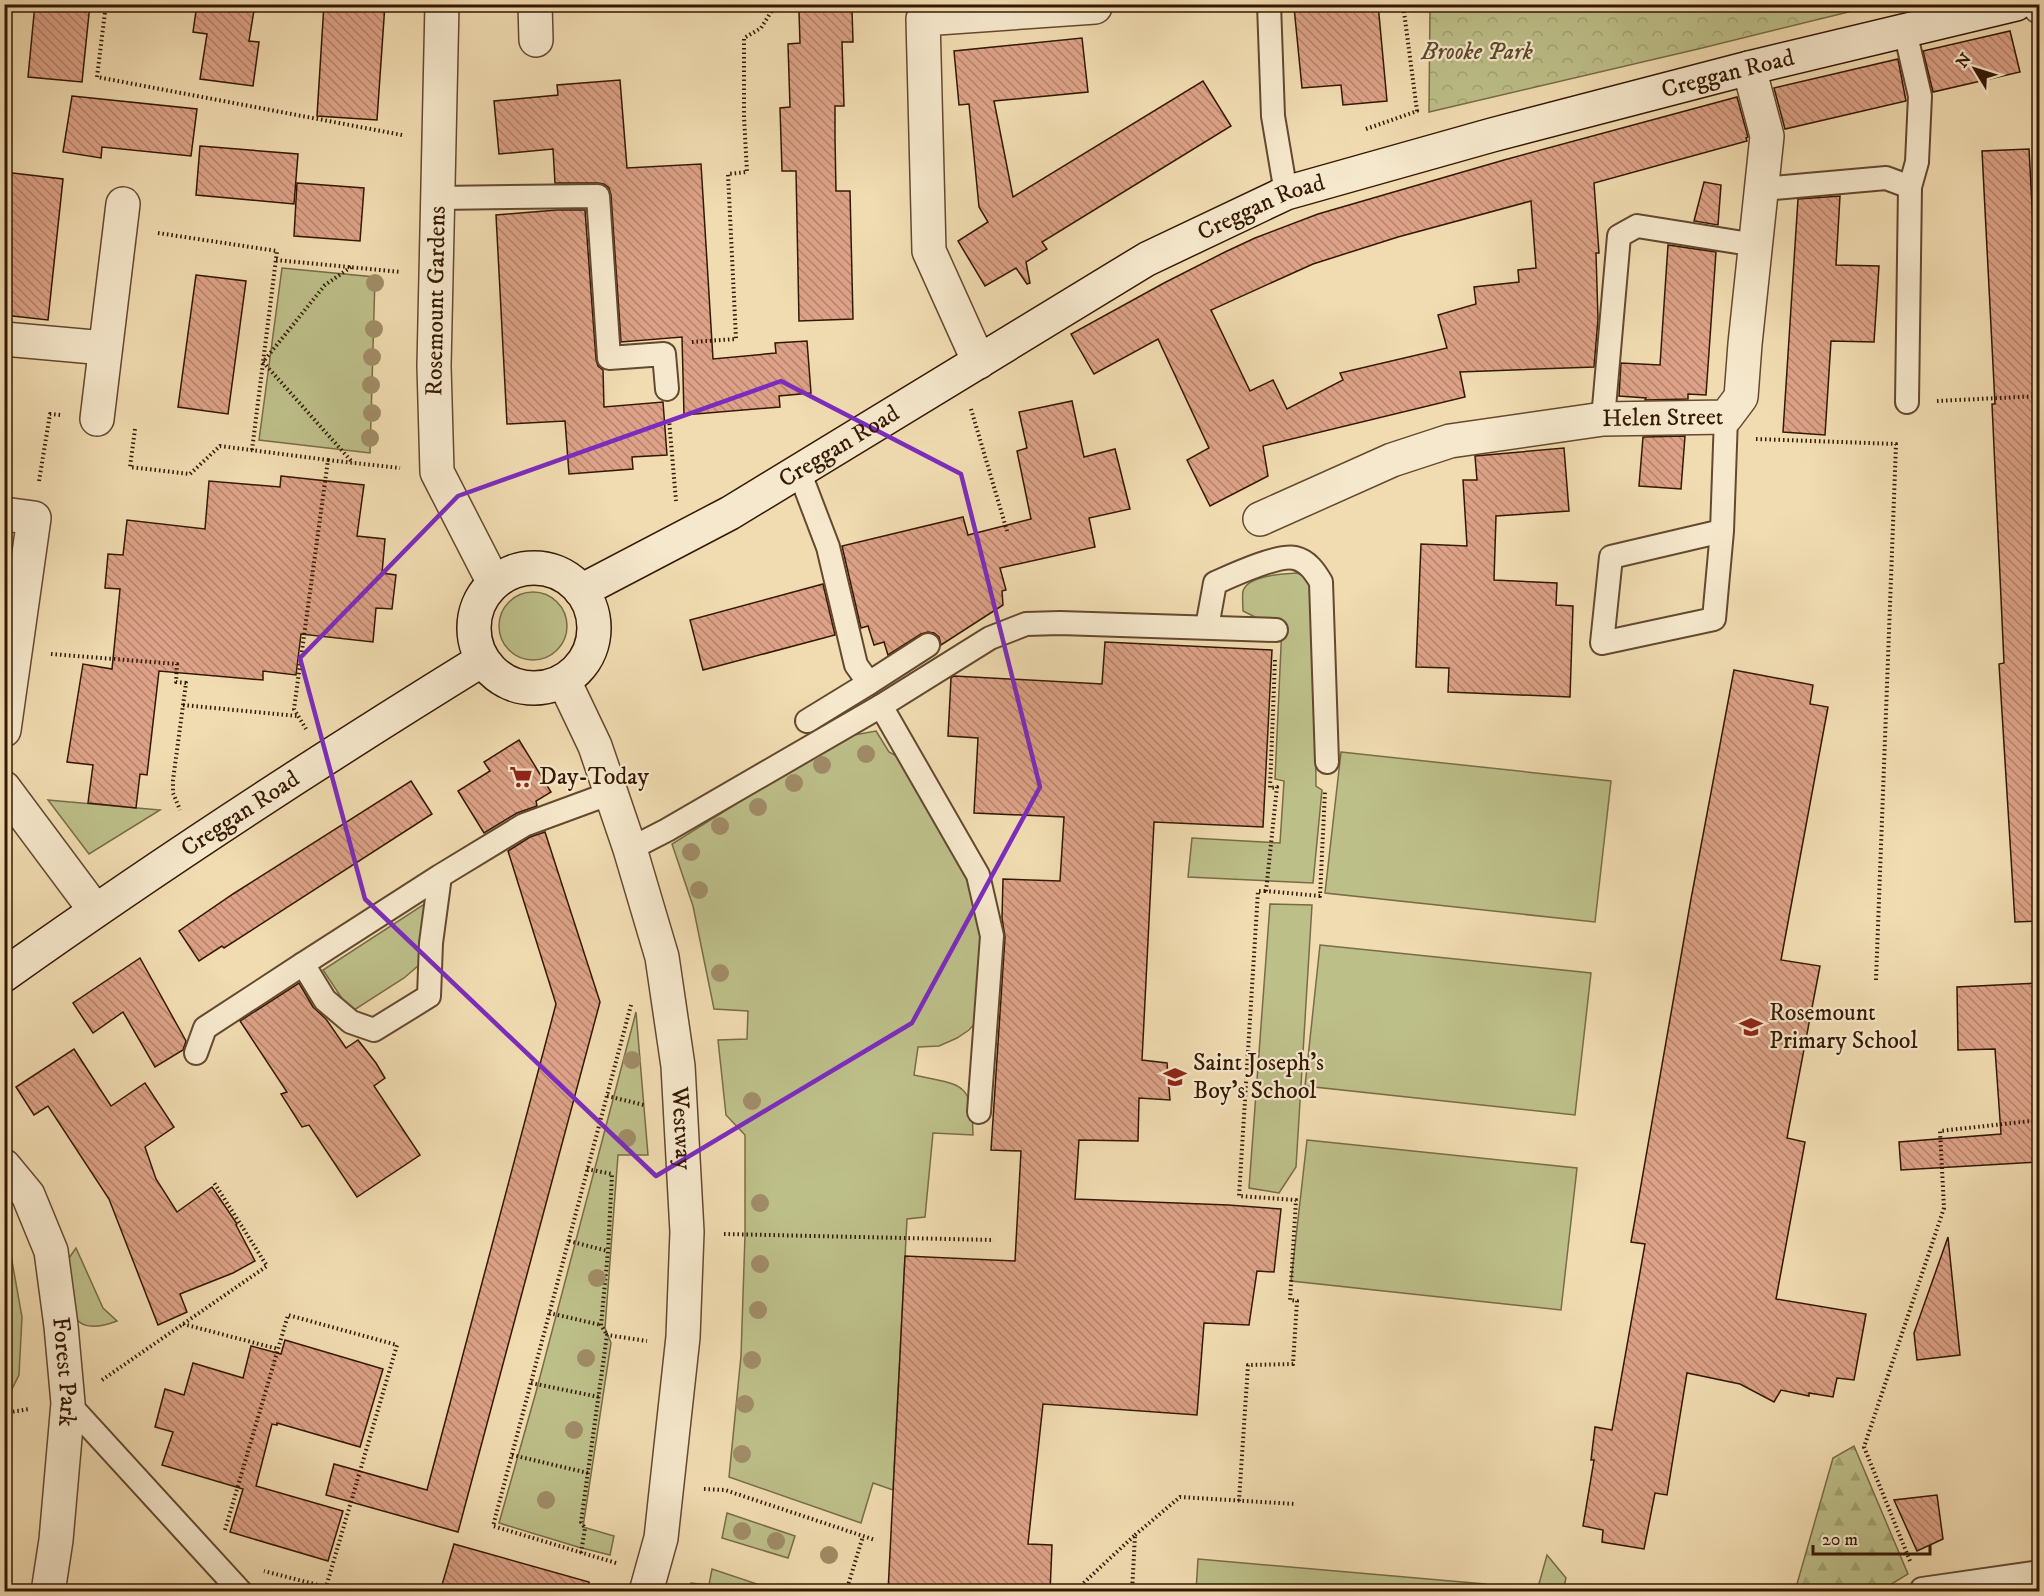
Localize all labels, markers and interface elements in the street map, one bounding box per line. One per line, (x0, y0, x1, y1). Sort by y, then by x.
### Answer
park label: Brooke Park (1420, 37, 1533, 67)
north arrow (1945, 39, 2005, 99)
street label: Creggan Road (1658, 43, 1797, 105)
text: N (1952, 49, 1976, 72)
street label: Creggan Road (1193, 168, 1328, 248)
street label: Rosemount Gardens (419, 206, 453, 396)
street label: Creggan Road (773, 398, 905, 495)
street label: Helen Street (1602, 402, 1724, 434)
place label: Day-Today (539, 762, 649, 792)
street label: Creggan Road (175, 764, 305, 864)
supermarket icon: Day-Today (508, 764, 534, 790)
place label: Rosemount Primary School (1769, 998, 1918, 1056)
school or university icon: Rosemount Primary School (1738, 1014, 1764, 1040)
place label: Saint Joseph's Boy's School (1193, 1048, 1324, 1106)
school or university icon: Saint Joseph's Boy's School (1162, 1064, 1188, 1090)
street label: Westway (664, 1085, 699, 1171)
street label: Forest Park (45, 1315, 83, 1428)
scale bar (1813, 1518, 1930, 1556)
text: 20 m (1822, 1529, 1858, 1551)

